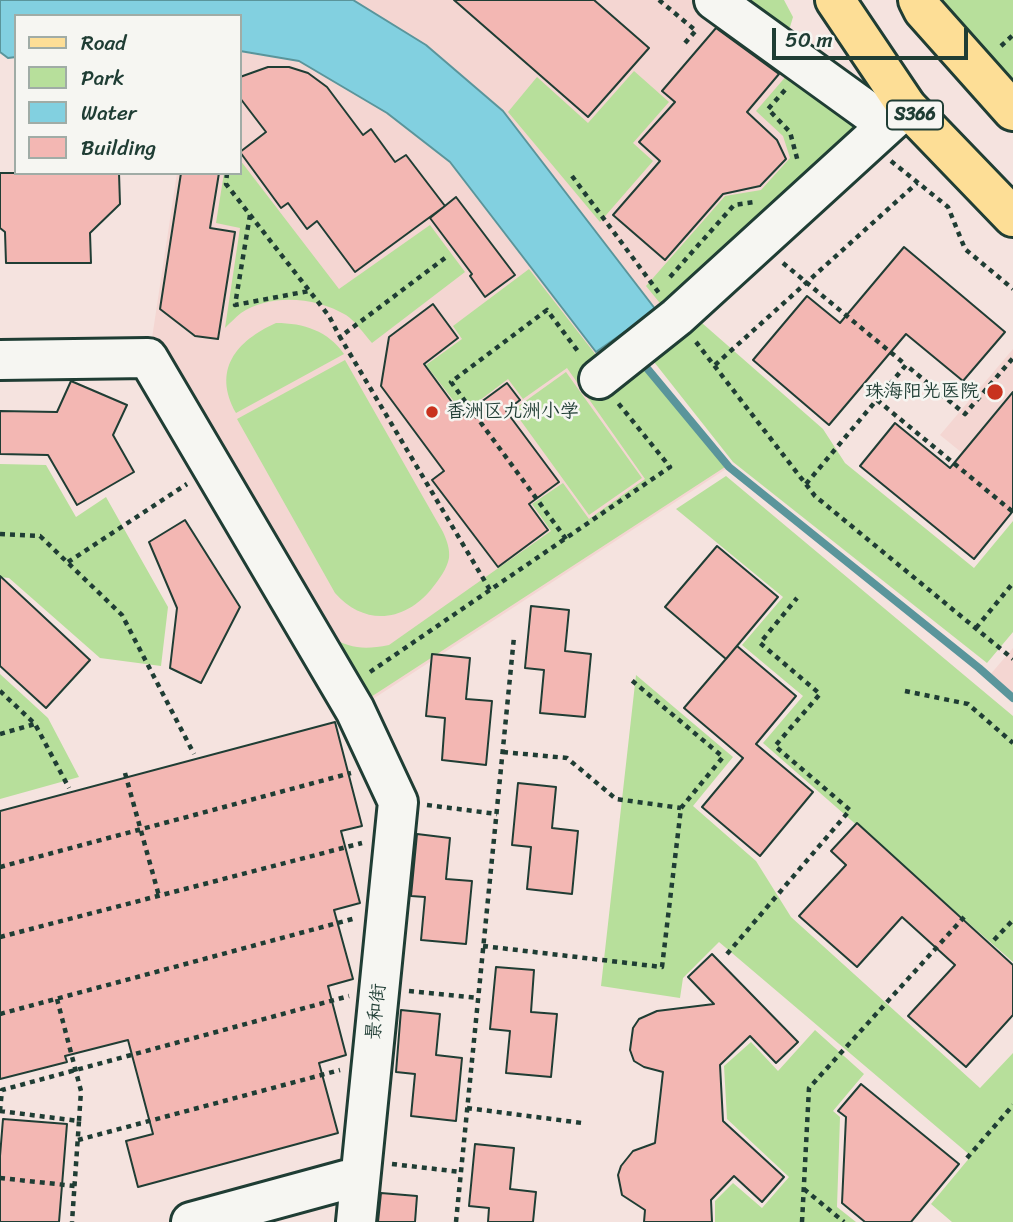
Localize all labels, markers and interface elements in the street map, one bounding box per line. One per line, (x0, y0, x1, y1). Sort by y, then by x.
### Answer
legend (14, 14, 242, 175)
scale bar (775, 14, 971, 58)
text: 50 m (785, 21, 833, 59)
text: Road (81, 24, 126, 62)
text: Park (81, 59, 124, 97)
text: Water (81, 94, 136, 132)
road number: S366 (887, 100, 943, 130)
text: Building (81, 129, 156, 167)
place label: 珠海阳光医院 (865, 381, 979, 403)
marker: 珠海阳光医院 (985, 382, 1005, 402)
place label: 香洲区九洲小学 (446, 401, 579, 423)
marker: 香洲区九洲小学 (424, 404, 440, 420)
street label: 景和街 (363, 982, 391, 1042)

